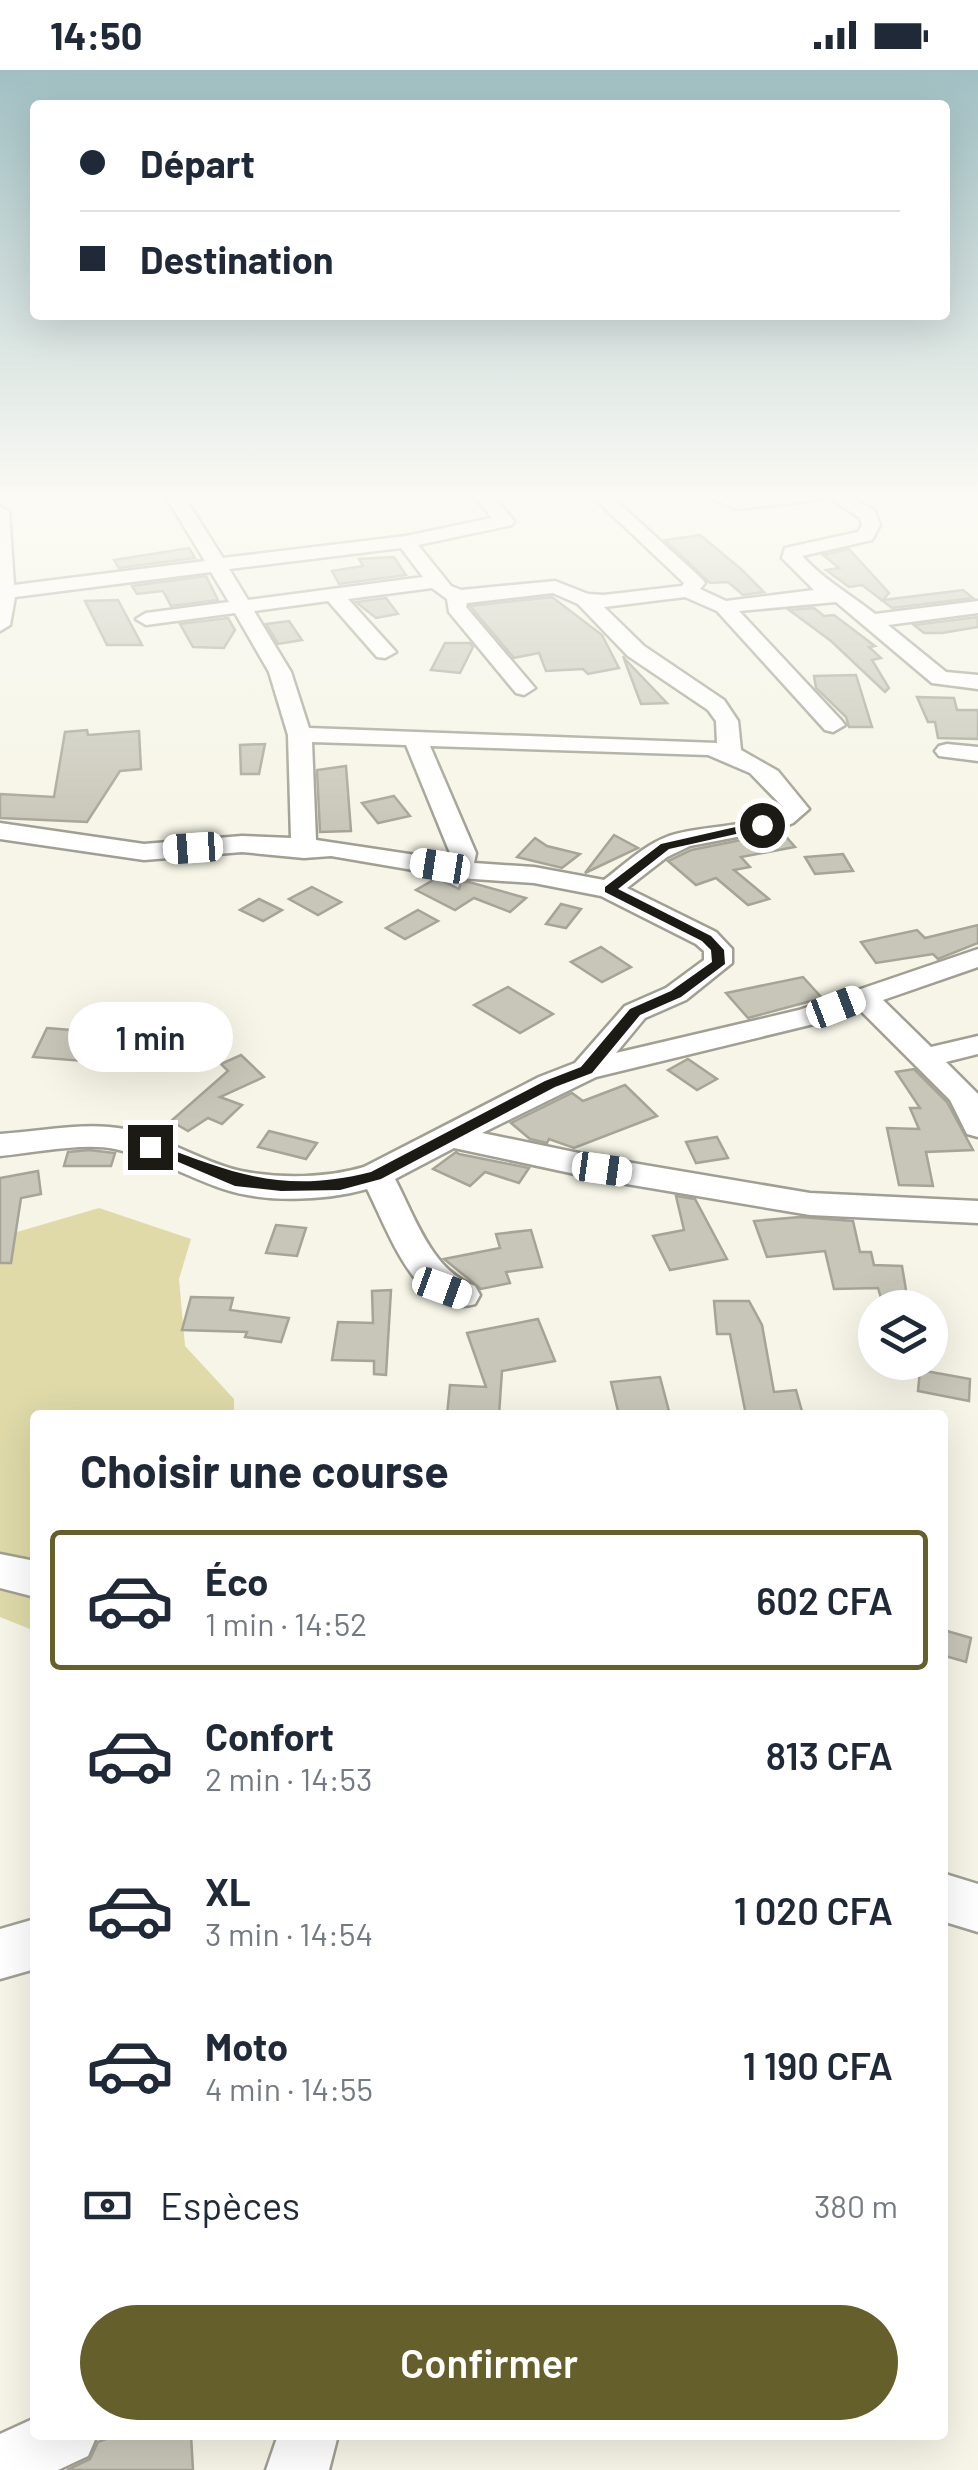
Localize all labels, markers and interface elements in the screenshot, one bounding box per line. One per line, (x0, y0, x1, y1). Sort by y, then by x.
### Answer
text: 14:50 (50, 12, 142, 58)
text: Départ (140, 140, 255, 186)
text: Destination (140, 236, 334, 282)
route start (740, 803, 785, 848)
car (162, 831, 224, 865)
car (408, 846, 472, 886)
car (803, 982, 869, 1032)
callout: 1 min (68, 1002, 232, 1072)
text: 1 min (116, 1018, 185, 1056)
route end (128, 1125, 173, 1170)
car (570, 1150, 634, 1188)
car (409, 1264, 475, 1312)
map controls (858, 1290, 948, 1380)
button: layers (858, 1290, 948, 1380)
text: Choisir une course (80, 1443, 449, 1497)
icon: car (85, 1555, 175, 1645)
text: Éco (205, 1558, 269, 1604)
text: 602 CFA (756, 1577, 893, 1623)
text: 1 min · 14:52 (205, 1604, 367, 1642)
icon: car (85, 1710, 175, 1800)
text: Confort (205, 1713, 334, 1759)
text: 813 CFA (766, 1732, 893, 1778)
text: 2 min · 14:53 (205, 1759, 373, 1797)
icon: car (85, 1865, 175, 1955)
text: XL (205, 1868, 251, 1914)
text: 1 020 CFA (734, 1887, 893, 1933)
text: 3 min · 14:54 (205, 1914, 373, 1952)
icon: car (85, 2020, 175, 2110)
text: Moto (205, 2023, 288, 2069)
text: 1 190 CFA (743, 2042, 893, 2088)
text: 4 min · 14:55 (205, 2069, 373, 2107)
icon: cash (80, 2178, 135, 2233)
text: Espèces (160, 2182, 300, 2228)
text: 380 m (814, 2186, 898, 2224)
button: Confirmer (80, 2305, 898, 2420)

